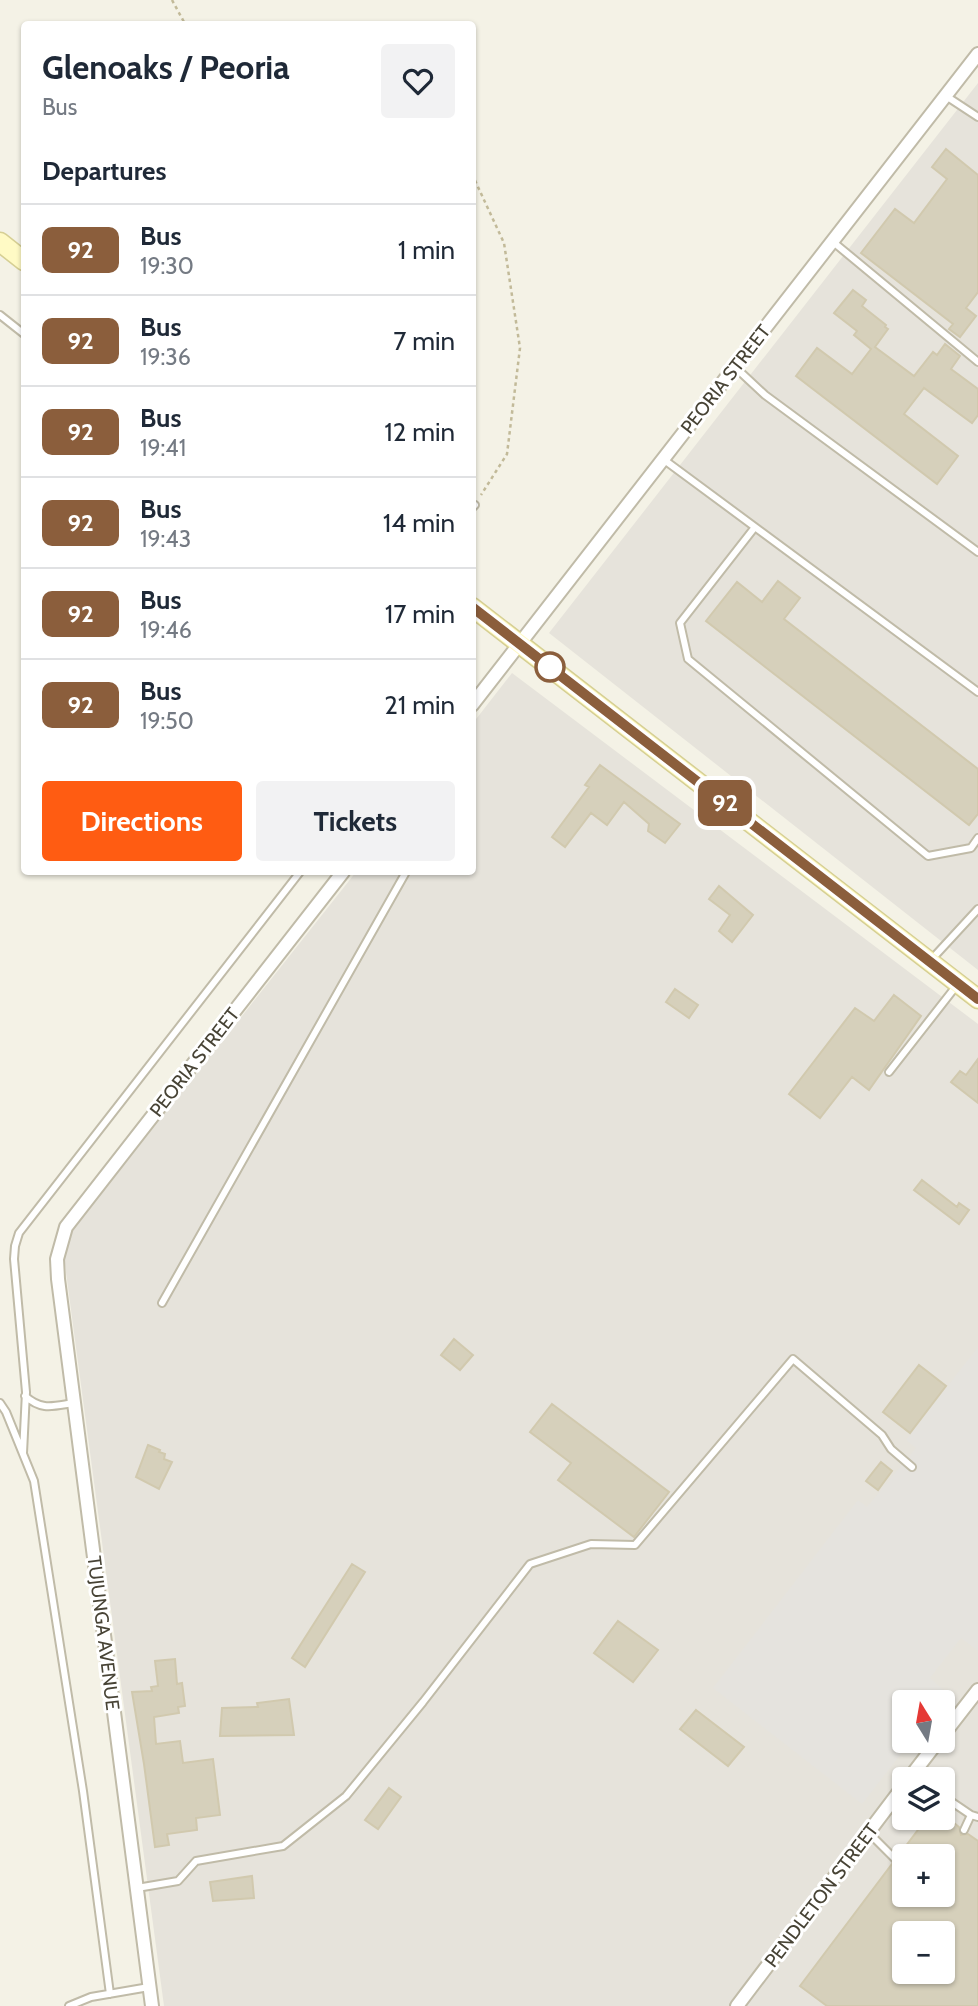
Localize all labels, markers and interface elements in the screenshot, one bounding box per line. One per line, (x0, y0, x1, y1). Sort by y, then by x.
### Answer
button: heart (381, 44, 455, 118)
text: Glenoaks / Peoria (42, 47, 290, 87)
text: Bus (42, 93, 77, 121)
text: Departures (42, 155, 166, 187)
text: Bus (140, 220, 181, 252)
text: 1 min (398, 234, 455, 266)
text: 92 (67, 235, 94, 264)
text: 19:30 (140, 252, 194, 280)
text: Bus (140, 311, 181, 343)
street label: PEORIA STREET (676, 320, 775, 438)
text: 7 min (393, 325, 455, 357)
text: 92 (67, 326, 94, 355)
text: 19:36 (140, 343, 191, 371)
text: Bus (140, 402, 181, 434)
text: 12 min (384, 416, 455, 448)
text: 92 (67, 417, 94, 446)
text: 19:41 (140, 434, 186, 462)
text: Bus (140, 493, 181, 525)
text: 14 min (383, 507, 455, 539)
text: 92 (67, 508, 94, 537)
text: 19:43 (140, 525, 191, 553)
text: Bus (140, 584, 181, 616)
text: 17 min (385, 598, 455, 630)
text: 92 (67, 599, 94, 628)
text: 19:46 (140, 616, 192, 644)
unlabelled marker (535, 652, 565, 682)
text: Bus (140, 675, 181, 707)
text: 21 min (384, 689, 455, 721)
text: 92 (67, 690, 94, 719)
text: 19:50 (140, 707, 194, 735)
line badge: 92 (694, 780, 756, 826)
button: Directions (42, 781, 242, 861)
button: Tickets (256, 781, 455, 861)
text: 92 (712, 788, 738, 817)
street label: PEORIA STREET (145, 1003, 244, 1121)
street label: TUJUNGA AVENUE (83, 1555, 124, 1711)
north arrow (892, 1690, 956, 1754)
map controls (892, 1690, 955, 1984)
button: layers (892, 1767, 955, 1830)
street label: PENDLETON STREET (760, 1819, 883, 1972)
button: + (892, 1844, 955, 1907)
button: − (892, 1921, 955, 1984)

